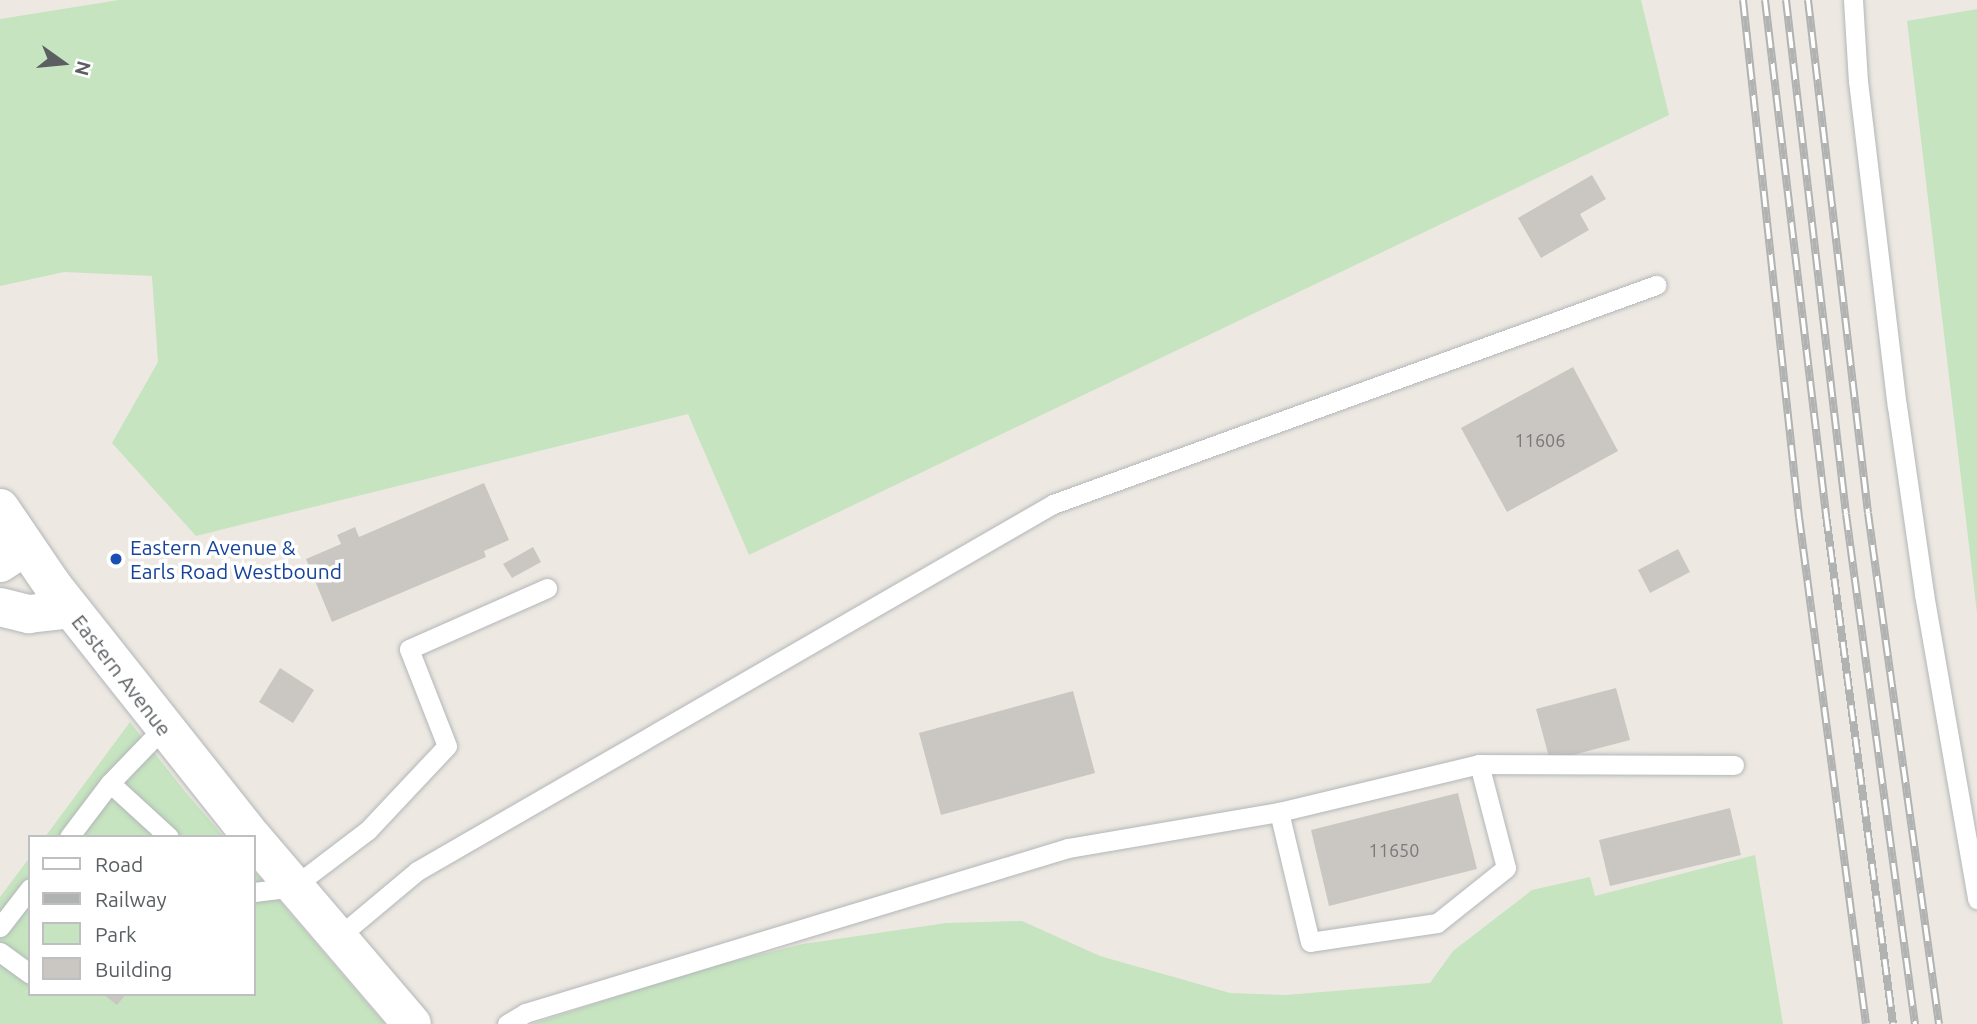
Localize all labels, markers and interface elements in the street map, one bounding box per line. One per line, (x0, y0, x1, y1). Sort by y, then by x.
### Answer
north arrow (28, 28, 98, 98)
text: N (71, 59, 96, 78)
house number: 11606 (1515, 429, 1565, 451)
place label: Eastern Avenue & Earls Road Westbound (130, 534, 342, 584)
marker: Eastern Avenue & Earls Road Westbound (108, 551, 124, 567)
street label: Eastern Avenue (67, 609, 177, 741)
legend (28, 835, 256, 996)
house number: 11650 (1369, 839, 1419, 861)
text: Road (95, 852, 143, 876)
text: Railway (95, 887, 167, 911)
text: Park (95, 922, 137, 946)
text: Building (95, 957, 172, 981)

